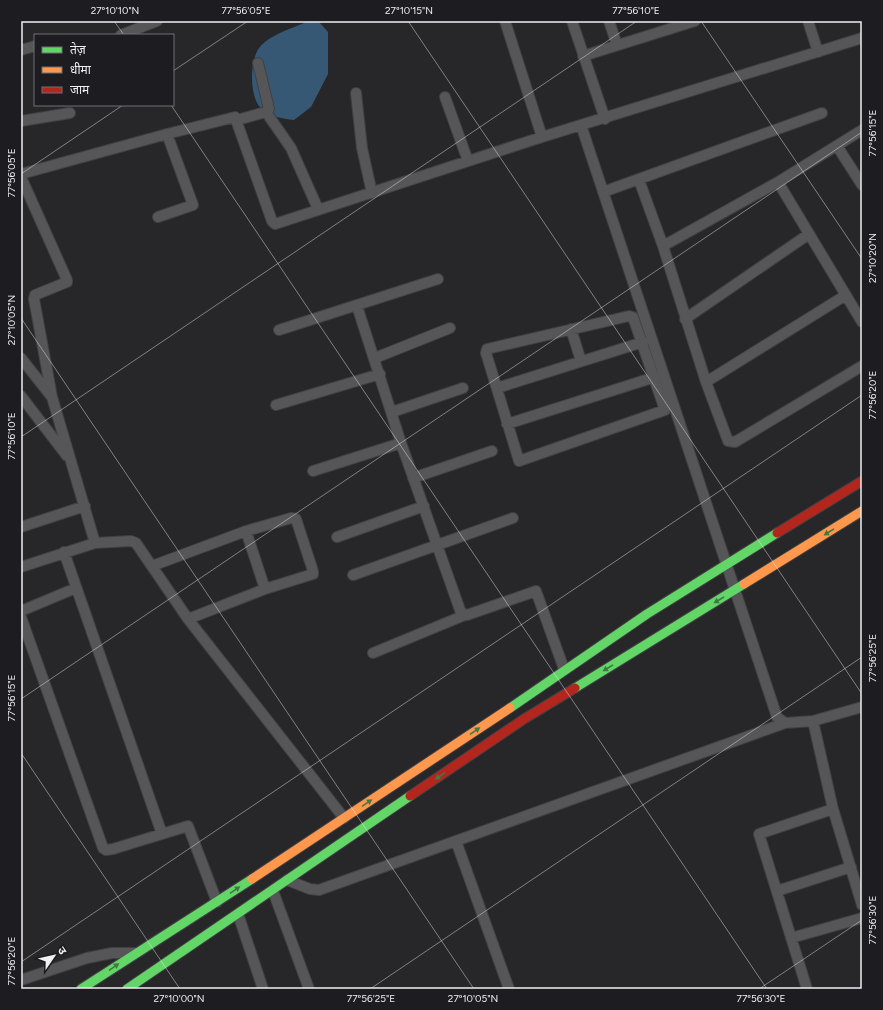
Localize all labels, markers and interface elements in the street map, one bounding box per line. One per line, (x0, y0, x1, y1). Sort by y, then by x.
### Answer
text: 27°10'10"N (91, 4, 139, 17)
text: 77°56'05"E (221, 4, 271, 17)
text: 27°10'15"N (385, 4, 433, 17)
text: 77°56'10"E (612, 4, 660, 17)
legend (34, 34, 174, 106)
text: तेज़ (70, 42, 87, 57)
text: धीमा (70, 62, 92, 77)
text: जाम (70, 83, 90, 97)
text: 77°56'15"E (866, 110, 879, 156)
text: 77°56'05"E (5, 148, 18, 198)
text: 27°10'20"N (866, 233, 879, 283)
text: 27°10'05"N (5, 295, 18, 345)
text: 77°56'20"E (866, 370, 879, 419)
text: 77°56'10"E (5, 412, 18, 460)
one-way arrow (823, 528, 835, 535)
one-way arrow (713, 597, 725, 604)
text: 77°56'25"E (866, 634, 879, 682)
one-way arrow (603, 664, 613, 672)
text: 77°56'15"E (5, 675, 18, 721)
one-way arrow (470, 727, 480, 735)
one-way arrow (434, 772, 445, 780)
one-way arrow (362, 799, 372, 807)
one-way arrow (230, 886, 240, 894)
text: 77°56'30"E (866, 896, 879, 944)
text: 77°56'20"E (5, 936, 18, 985)
north arrow (34, 936, 74, 976)
text: उ (55, 944, 69, 957)
one-way arrow (108, 964, 120, 971)
text: 27°10'00"N (154, 992, 204, 1005)
text: 77°56'25"E (347, 992, 395, 1005)
text: 27°10'05"N (448, 992, 498, 1005)
text: 77°56'30"E (737, 992, 785, 1005)

